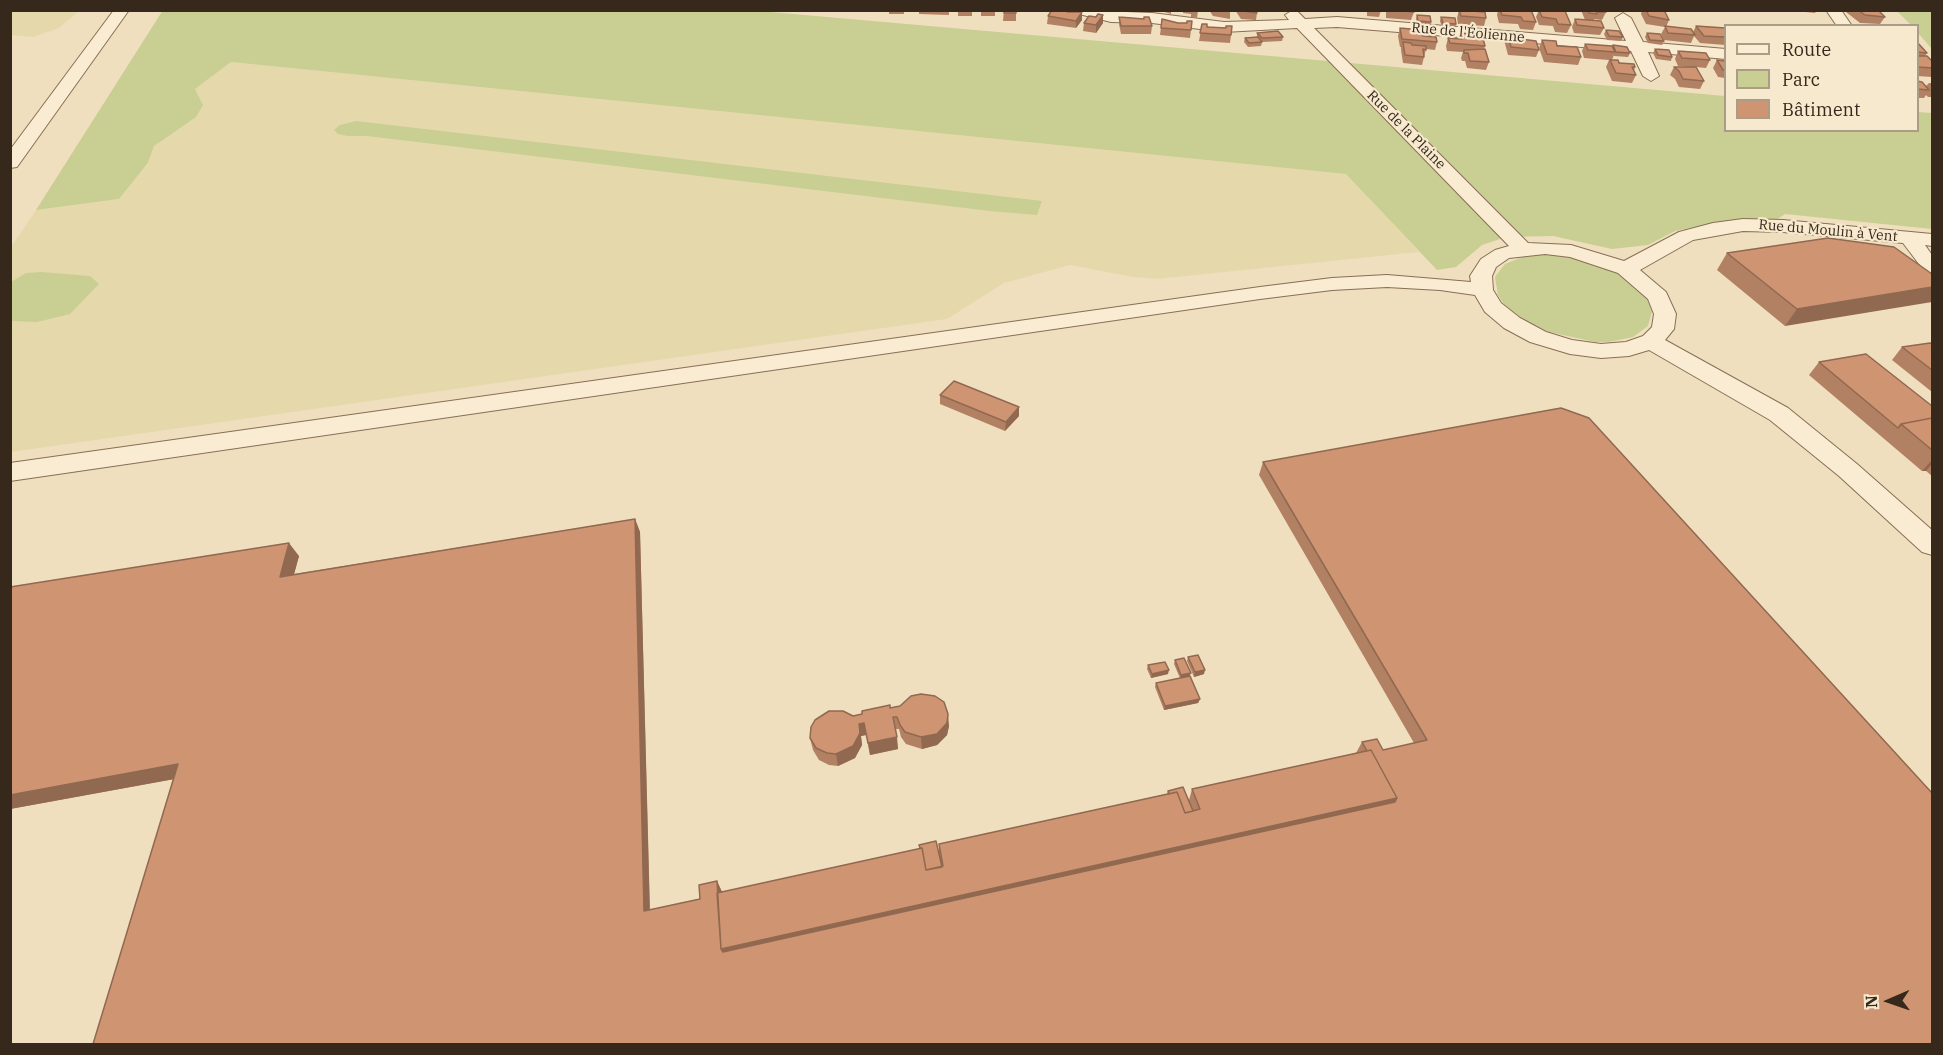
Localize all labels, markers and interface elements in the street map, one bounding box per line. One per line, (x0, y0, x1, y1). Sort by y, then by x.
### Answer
street label: Rue de l'Éolienne (1411, 20, 1525, 46)
legend (1724, 24, 1919, 132)
text: Route (1782, 38, 1831, 61)
text: Parc (1782, 68, 1820, 91)
street label: Rue de la Plaine (1363, 87, 1449, 173)
text: Bâtiment (1782, 98, 1860, 121)
street label: Rue du Moulin à Vent (1758, 217, 1898, 245)
north arrow (1859, 971, 1919, 1031)
text: N (1861, 995, 1881, 1008)

